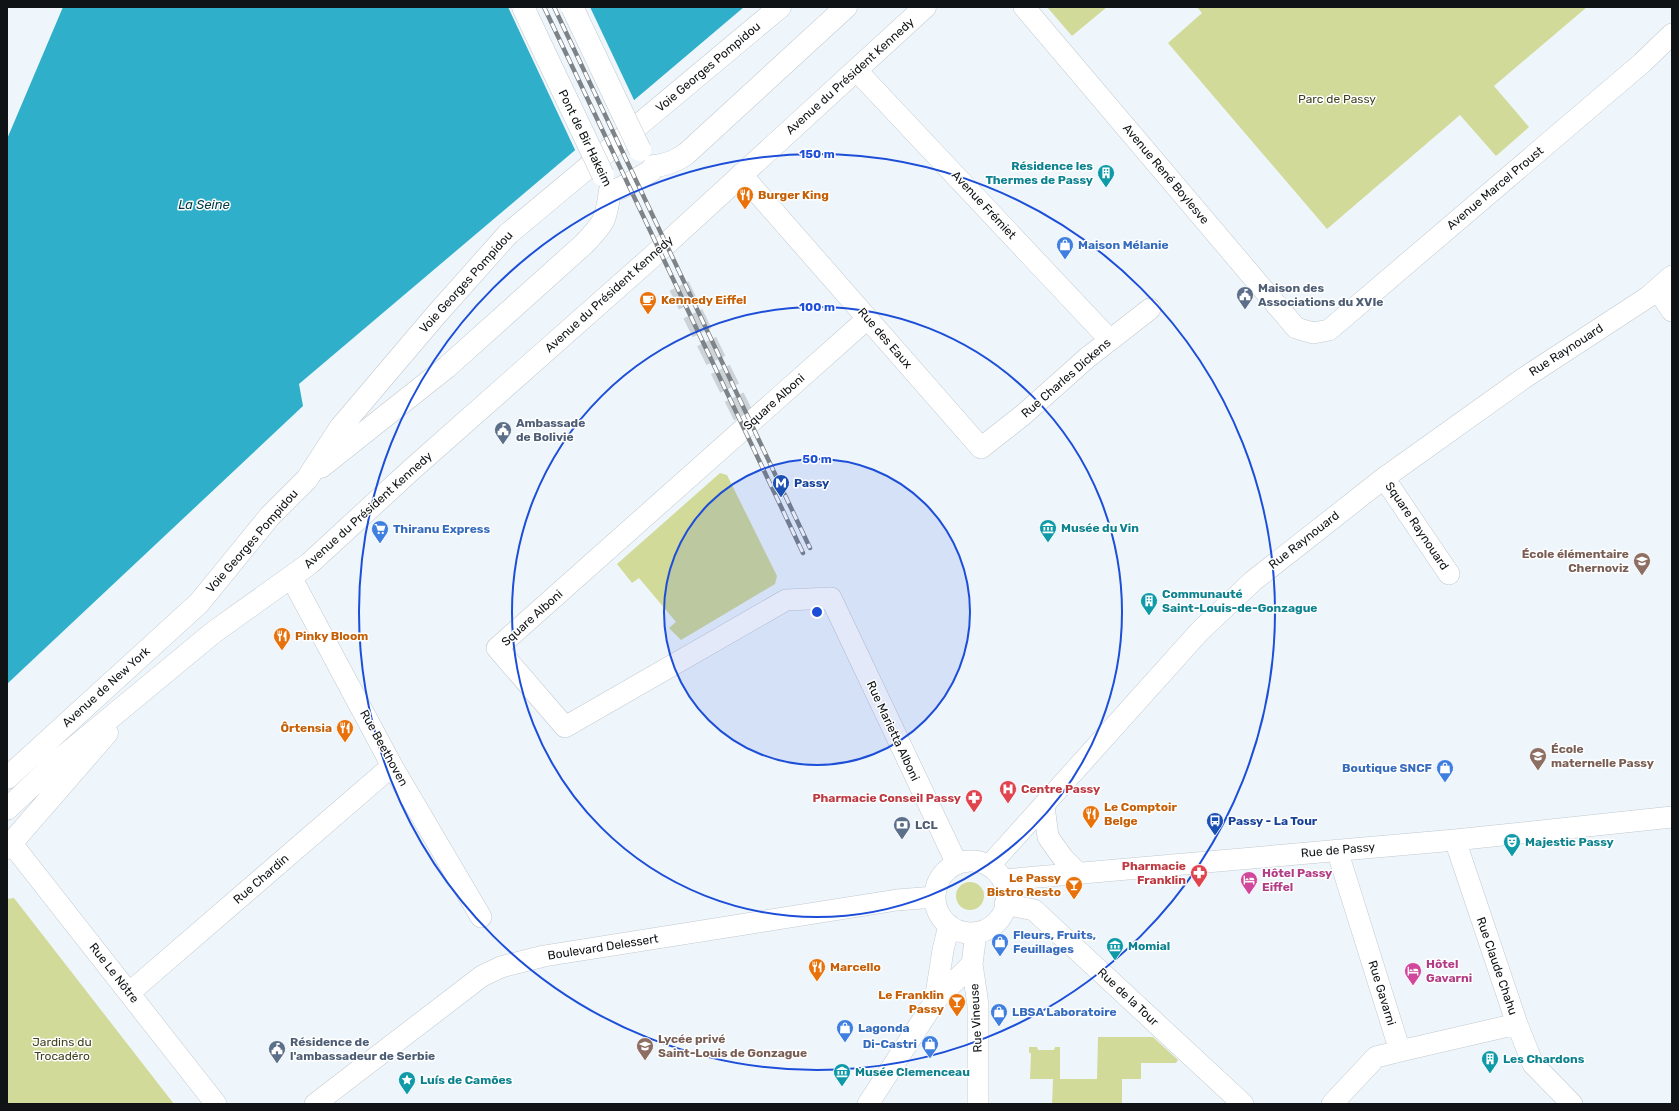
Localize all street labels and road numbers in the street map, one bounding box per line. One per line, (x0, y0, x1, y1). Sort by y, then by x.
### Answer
street label: Avenue du Président Kennedy (783, 15, 917, 137)
street label: Voie Georges Pompidou (653, 19, 763, 115)
street label: Pont de Bir Hakeim (556, 87, 614, 189)
street label: Avenue René Boylesve (1120, 121, 1212, 227)
street label: Avenue Marcel Proust (1444, 143, 1546, 233)
street label: Avenue Frémiet (949, 168, 1019, 242)
street label: Voie Georges Pompidou (417, 228, 515, 336)
street label: Avenue du Président Kennedy (542, 233, 676, 355)
street label: Rue des Eaux (855, 305, 915, 371)
street label: Rue Raynouard (1526, 321, 1606, 379)
street label: Rue Charles Dickens (1018, 335, 1114, 421)
street label: Square Alboni (741, 371, 808, 433)
street label: Avenue du Président Kennedy (301, 449, 435, 571)
street label: Square Raynouard (1382, 479, 1452, 573)
street label: Voie Georges Pompidou (203, 486, 301, 596)
street label: Rue Raynouard (1266, 508, 1342, 572)
street label: Square Alboni (499, 587, 566, 649)
street label: Avenue de New York (59, 643, 153, 730)
street label: Rue Marietta Alboni (864, 679, 922, 783)
street label: Rue Beethoven (357, 707, 411, 789)
street label: Rue de Passy (1300, 840, 1376, 860)
street label: Rue Chardin (231, 851, 291, 907)
street label: Rue Claude Chahu (1474, 915, 1520, 1017)
street label: Boulevard Delessert (547, 931, 660, 963)
street label: Rue Le Nôtre (86, 940, 142, 1006)
street label: Rue Gavarni (1365, 959, 1399, 1027)
street label: Rue de la Tour (1095, 965, 1162, 1029)
street label: Rue Vineuse (967, 983, 985, 1053)

